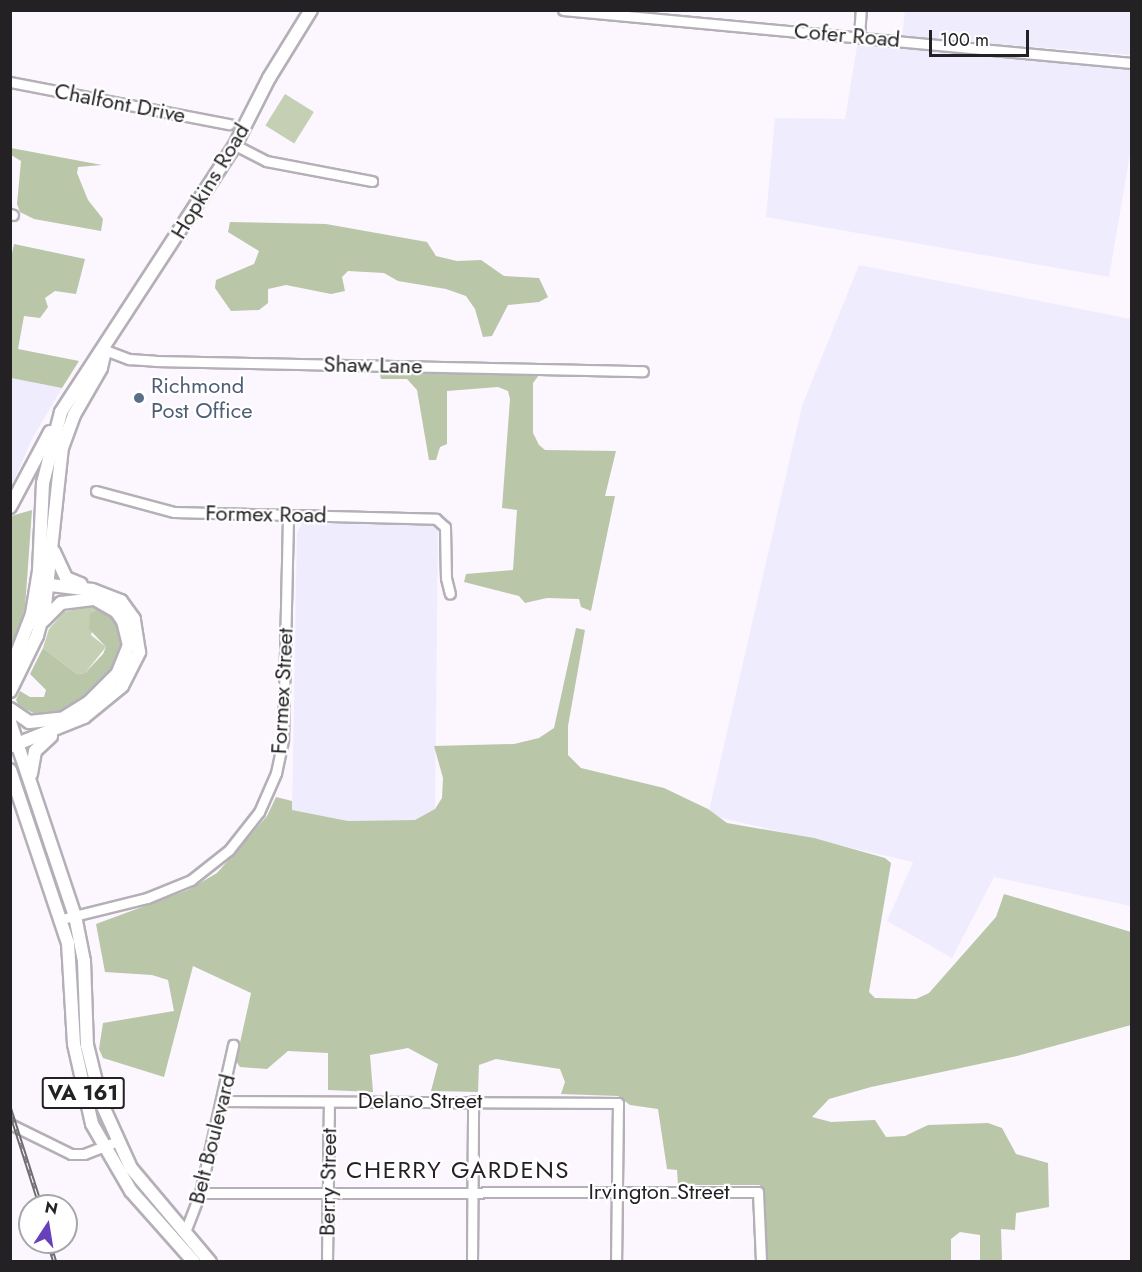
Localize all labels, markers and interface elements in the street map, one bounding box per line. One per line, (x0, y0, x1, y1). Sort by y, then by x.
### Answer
street label: Cofer Road (793, 17, 901, 53)
scale bar (932, 18, 1032, 56)
text: 100 m (940, 27, 989, 53)
street label: Chalfont Drive (52, 77, 188, 129)
street label: Hopkins Road (165, 118, 255, 244)
street label: Shaw Lane (323, 351, 423, 379)
place label: Richmond Post Office (151, 372, 253, 424)
marker: Richmond Post Office (132, 391, 146, 405)
street label: Formex Road (205, 500, 327, 528)
street label: Formex Street (266, 627, 298, 755)
street label: Belt Boulevard (183, 1071, 241, 1207)
road number: VA 161 (41, 1075, 125, 1111)
street label: Delano Street (358, 1088, 482, 1114)
street label: Berry Street (314, 1128, 342, 1236)
district label: CHERRY GARDENS (346, 1156, 570, 1184)
street label: Irvington Street (588, 1179, 730, 1205)
north arrow (18, 1194, 78, 1254)
text: N (43, 1195, 60, 1220)

